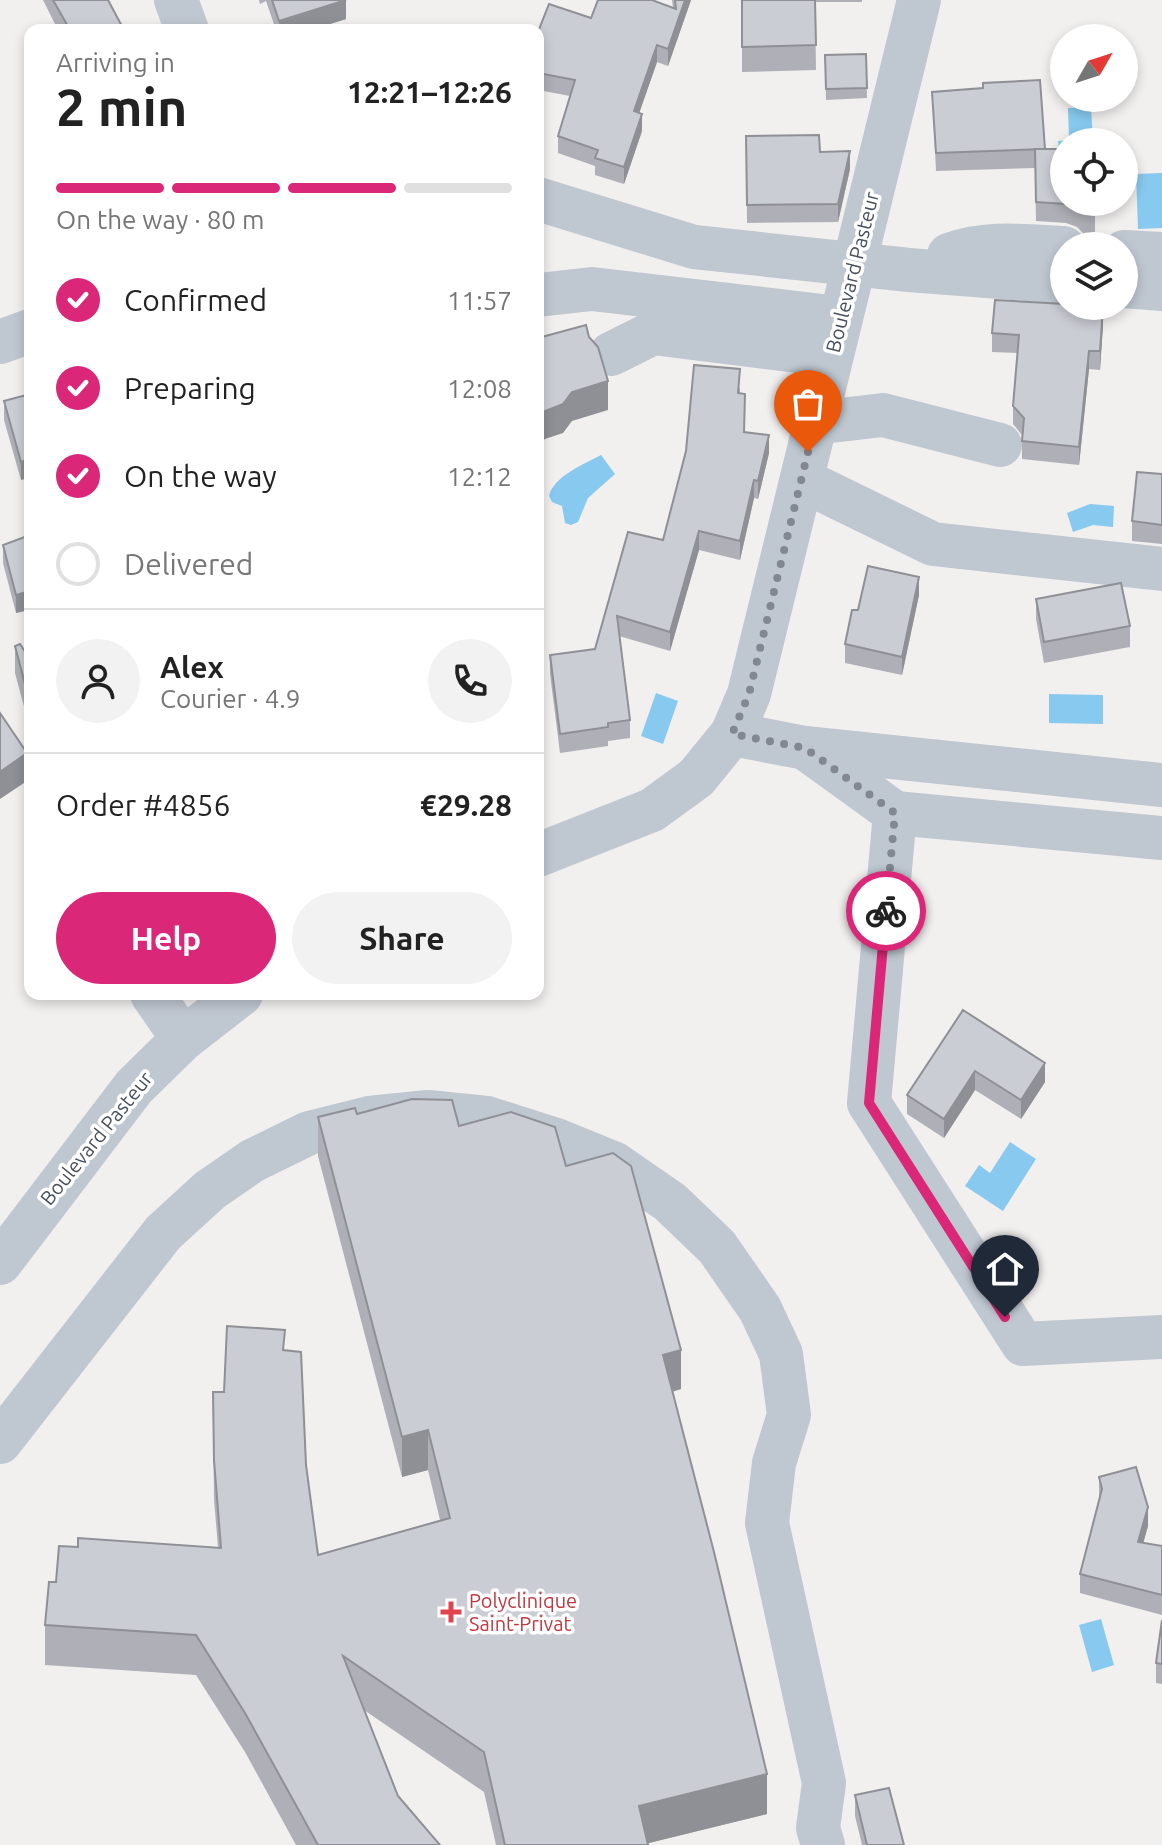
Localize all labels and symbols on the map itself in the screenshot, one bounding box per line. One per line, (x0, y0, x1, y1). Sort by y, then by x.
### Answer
north arrow (1050, 24, 1138, 112)
street label: Boulevard Pasteur (821, 189, 883, 355)
pin (774, 370, 842, 452)
courier (846, 871, 926, 951)
street label: Boulevard Pasteur (35, 1066, 157, 1209)
pin (971, 1235, 1039, 1317)
place label: Polyclinique Saint-Privat (469, 1589, 577, 1635)
marker: Polyclinique Saint-Privat (440, 1601, 462, 1623)

